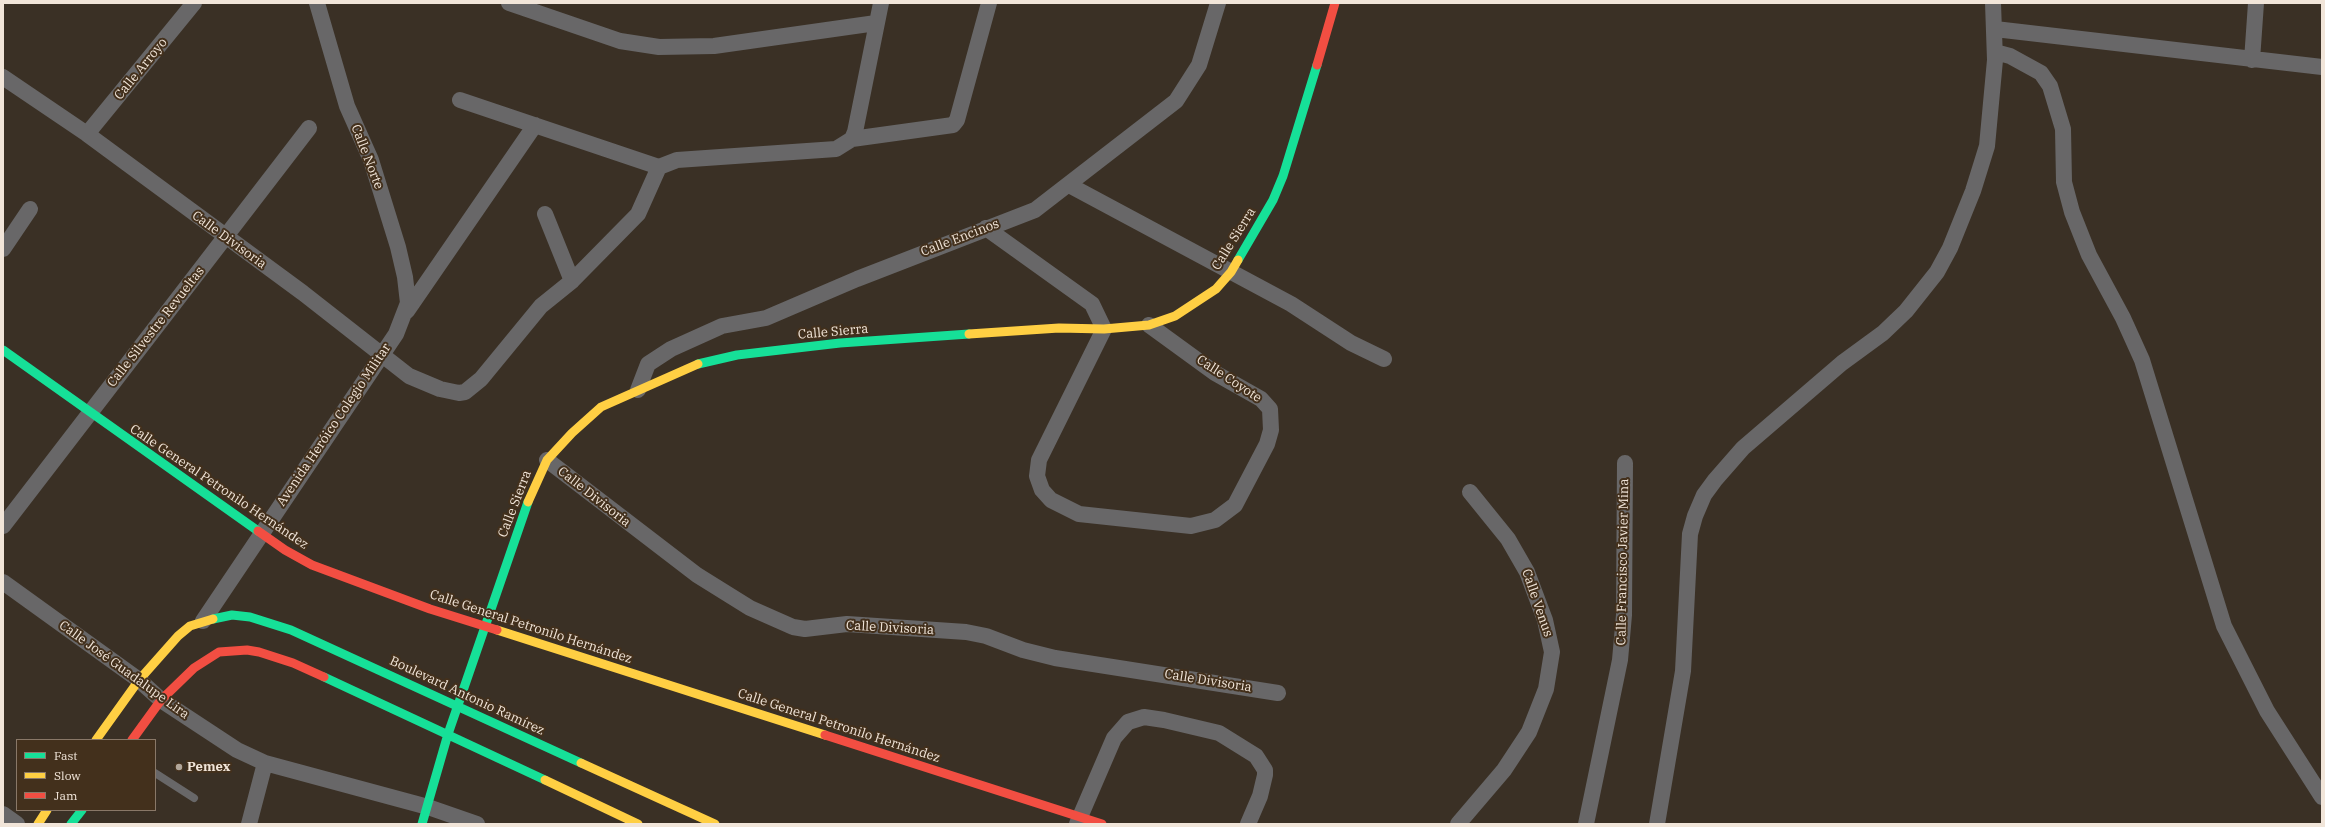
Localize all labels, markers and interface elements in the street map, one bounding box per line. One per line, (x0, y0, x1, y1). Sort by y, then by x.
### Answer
street label: Calle Arroyo (111, 35, 171, 103)
street label: Calle Norte (348, 122, 386, 192)
street label: Calle Sierra (1209, 205, 1259, 273)
street label: Calle Divisoria (189, 208, 269, 272)
street label: Calle Encinos (919, 216, 1001, 260)
street label: Calle Silvestre Revueltas (104, 264, 208, 390)
street label: Calle Sierra (797, 321, 869, 343)
street label: Avenida Heróico Colegio Militar (274, 341, 394, 509)
street label: Calle Coyote (1194, 352, 1264, 406)
street label: Calle General Petronilo Hernández (127, 421, 311, 553)
street label: Calle Divisoria (554, 464, 634, 530)
street label: Calle Sierra (495, 468, 535, 540)
street label: Calle Francisco Javier Mina (1614, 479, 1632, 645)
street label: Calle Venus (1518, 567, 1556, 639)
street label: Calle General Petronilo Hernández (428, 587, 634, 667)
street label: Calle José Guadalupe Lira (56, 618, 192, 722)
street label: Calle Divisoria (846, 618, 934, 638)
street label: Boulevard Antonio Ramírez (387, 653, 547, 739)
street label: Calle Divisoria (1163, 666, 1253, 696)
street label: Calle General Petronilo Hernández (736, 686, 942, 766)
legend (16, 739, 156, 811)
text: Fast (54, 748, 78, 763)
place label: Pemex (187, 759, 230, 775)
marker: Pemex (174, 762, 184, 772)
text: Slow (54, 768, 81, 783)
text: Jam (54, 788, 77, 803)

